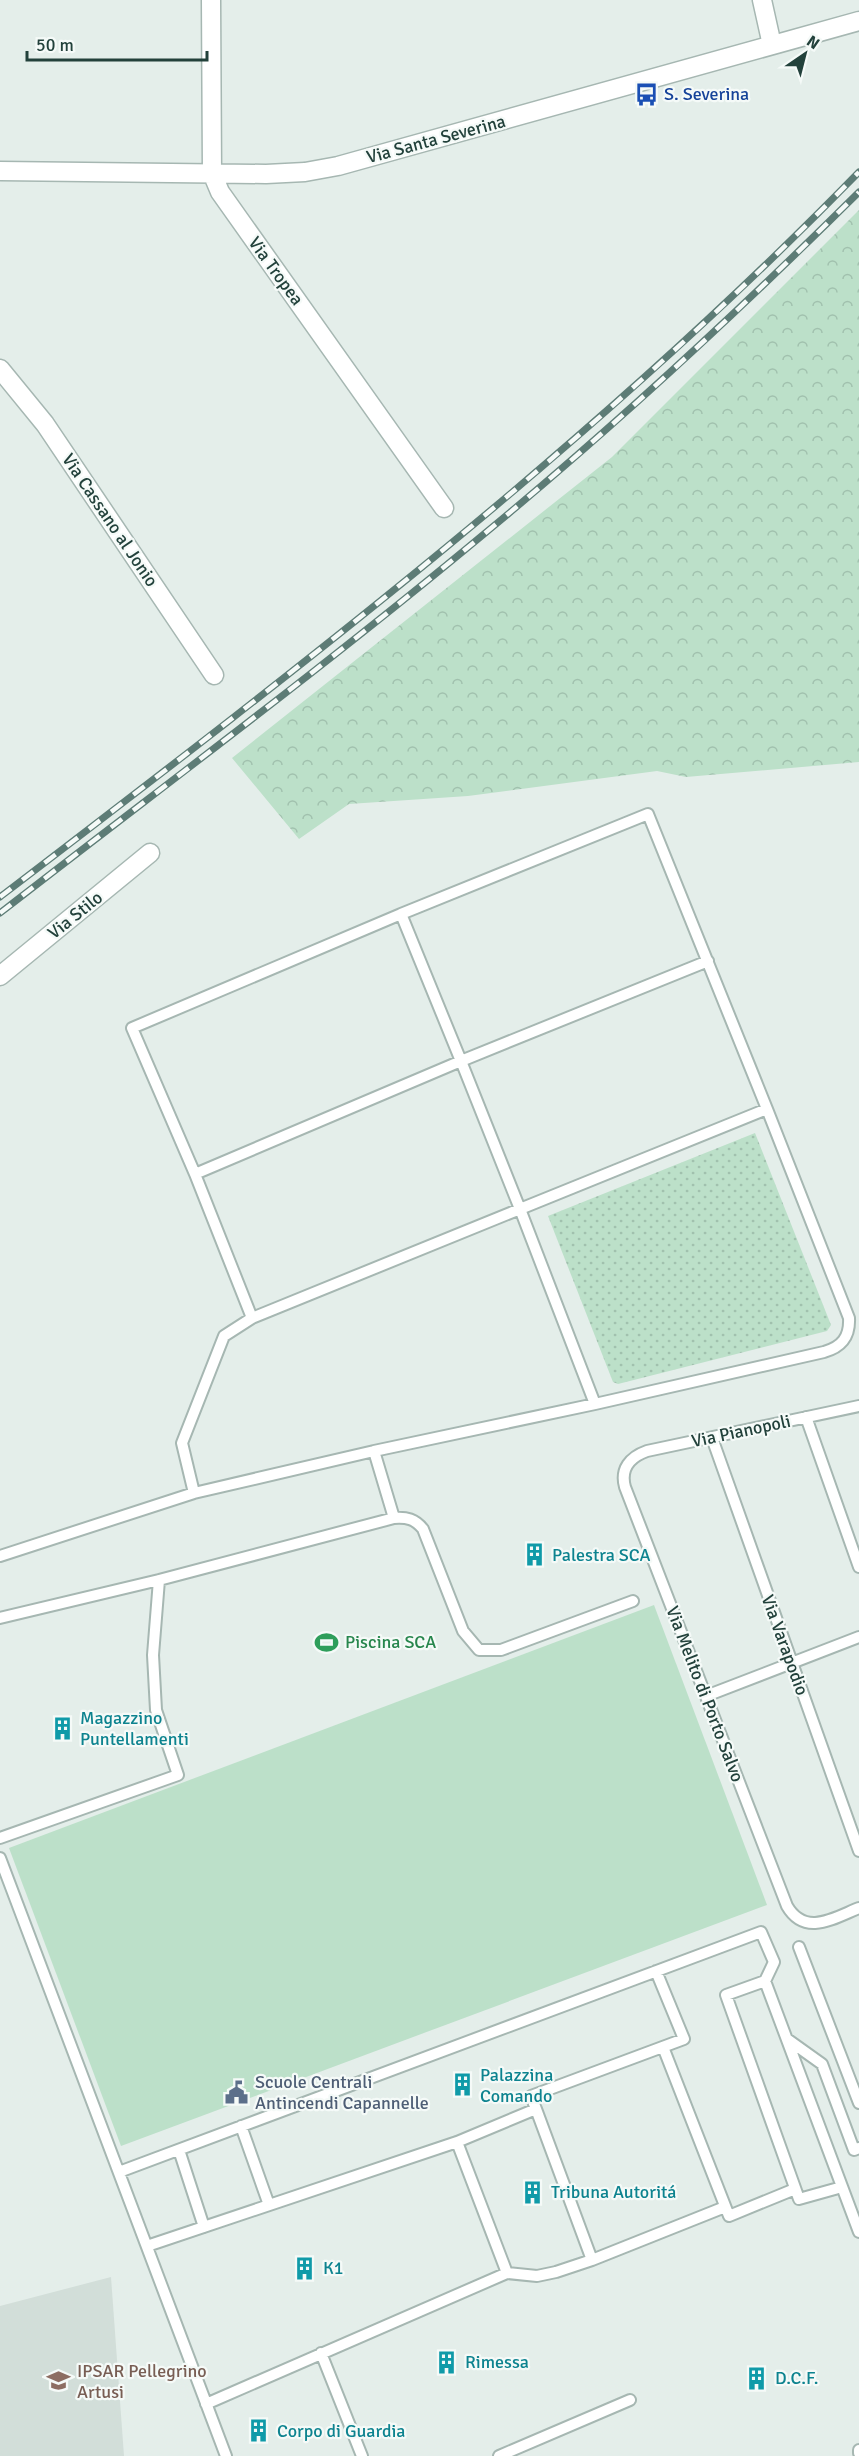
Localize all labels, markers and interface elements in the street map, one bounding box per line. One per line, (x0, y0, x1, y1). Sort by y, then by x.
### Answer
scale bar (27, 24, 207, 62)
north arrow (775, 24, 835, 84)
text: N (803, 31, 823, 54)
text: 50 m (36, 34, 74, 56)
bus stop icon: S. Severina (633, 81, 659, 107)
place label: S. Severina (664, 83, 749, 105)
street label: Via Santa Severina (364, 110, 508, 168)
street label: Via Tropea (244, 232, 308, 310)
street label: Via Cassano al Jonio (57, 449, 163, 591)
street label: Via Stilo (43, 886, 107, 944)
street label: Via Pianopoli (689, 1410, 793, 1452)
building icon: Palestra SCA (521, 1542, 547, 1568)
place label: Palestra SCA (552, 1544, 651, 1566)
street label: Via Varapodio (757, 1592, 813, 1698)
street label: Via Melito di Porto Salvo (661, 1603, 749, 1785)
sports icon: Piscina SCA (314, 1629, 340, 1655)
place label: Piscina SCA (345, 1631, 436, 1653)
place label: Magazzino Puntellamenti (80, 1707, 189, 1750)
building icon: Magazzino Puntellamenti (49, 1715, 75, 1741)
place label: Palazzina Comando (480, 2064, 553, 2107)
place label: Scuole Centrali Antincendi Capannelle (255, 2071, 429, 2114)
building icon: Palazzina Comando (449, 2072, 475, 2098)
public building icon: Scuole Centrali Antincendi Capannelle (224, 2079, 250, 2105)
building icon: Tribuna Autoritá (520, 2179, 546, 2205)
place label: Tribuna Autoritá (551, 2181, 676, 2203)
building icon: K1 (292, 2255, 318, 2281)
place label: K1 (323, 2257, 343, 2279)
building icon: Rimessa (434, 2349, 460, 2375)
place label: Rimessa (465, 2351, 529, 2373)
place label: IPSAR Pellegrino Artusi (77, 2360, 207, 2403)
building icon: D.C.F. (744, 2365, 770, 2391)
place label: D.C.F. (775, 2367, 818, 2389)
school or university icon: IPSAR Pellegrino Artusi (46, 2368, 72, 2394)
building icon: Corpo di Guardia (246, 2418, 272, 2444)
place label: Corpo di Guardia (277, 2420, 405, 2442)

